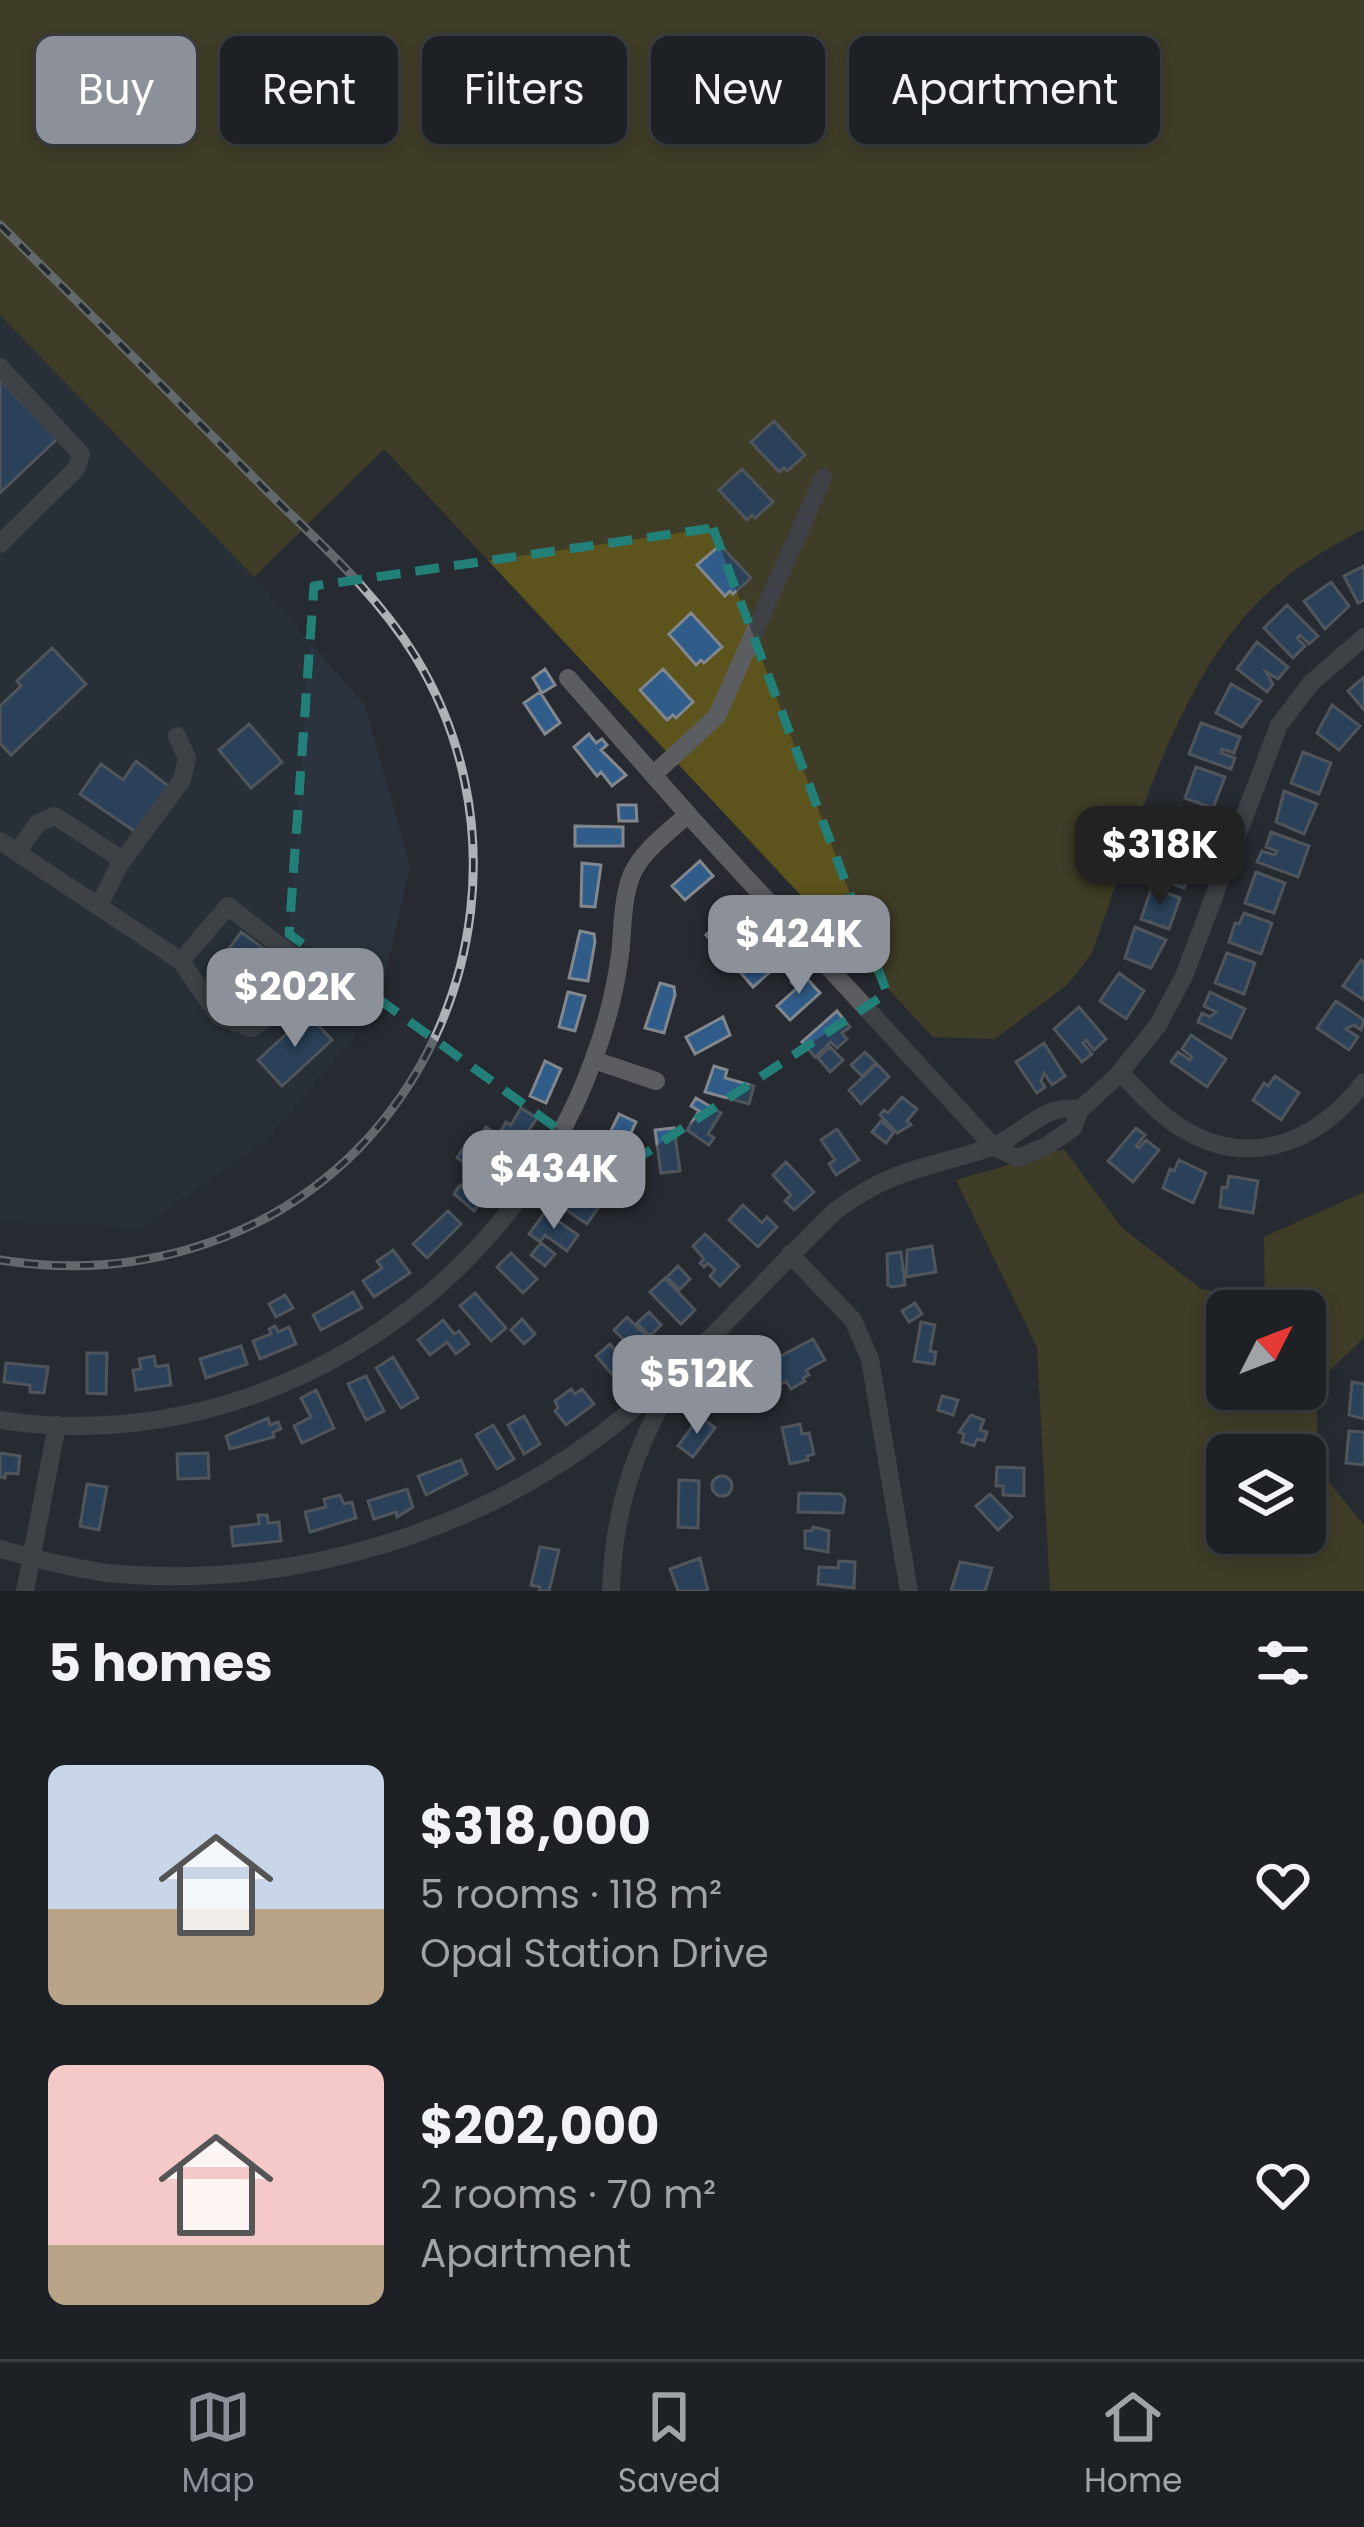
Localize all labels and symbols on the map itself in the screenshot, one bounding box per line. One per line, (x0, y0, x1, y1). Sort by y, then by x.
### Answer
pin: $318K (1076, 806, 1244, 908)
pin: $424K (715, 895, 883, 997)
pin: $202K (211, 948, 379, 1050)
pin: $434K (470, 1130, 638, 1232)
north arrow (1206, 1290, 1326, 1410)
pin: $512K (613, 1335, 781, 1437)

